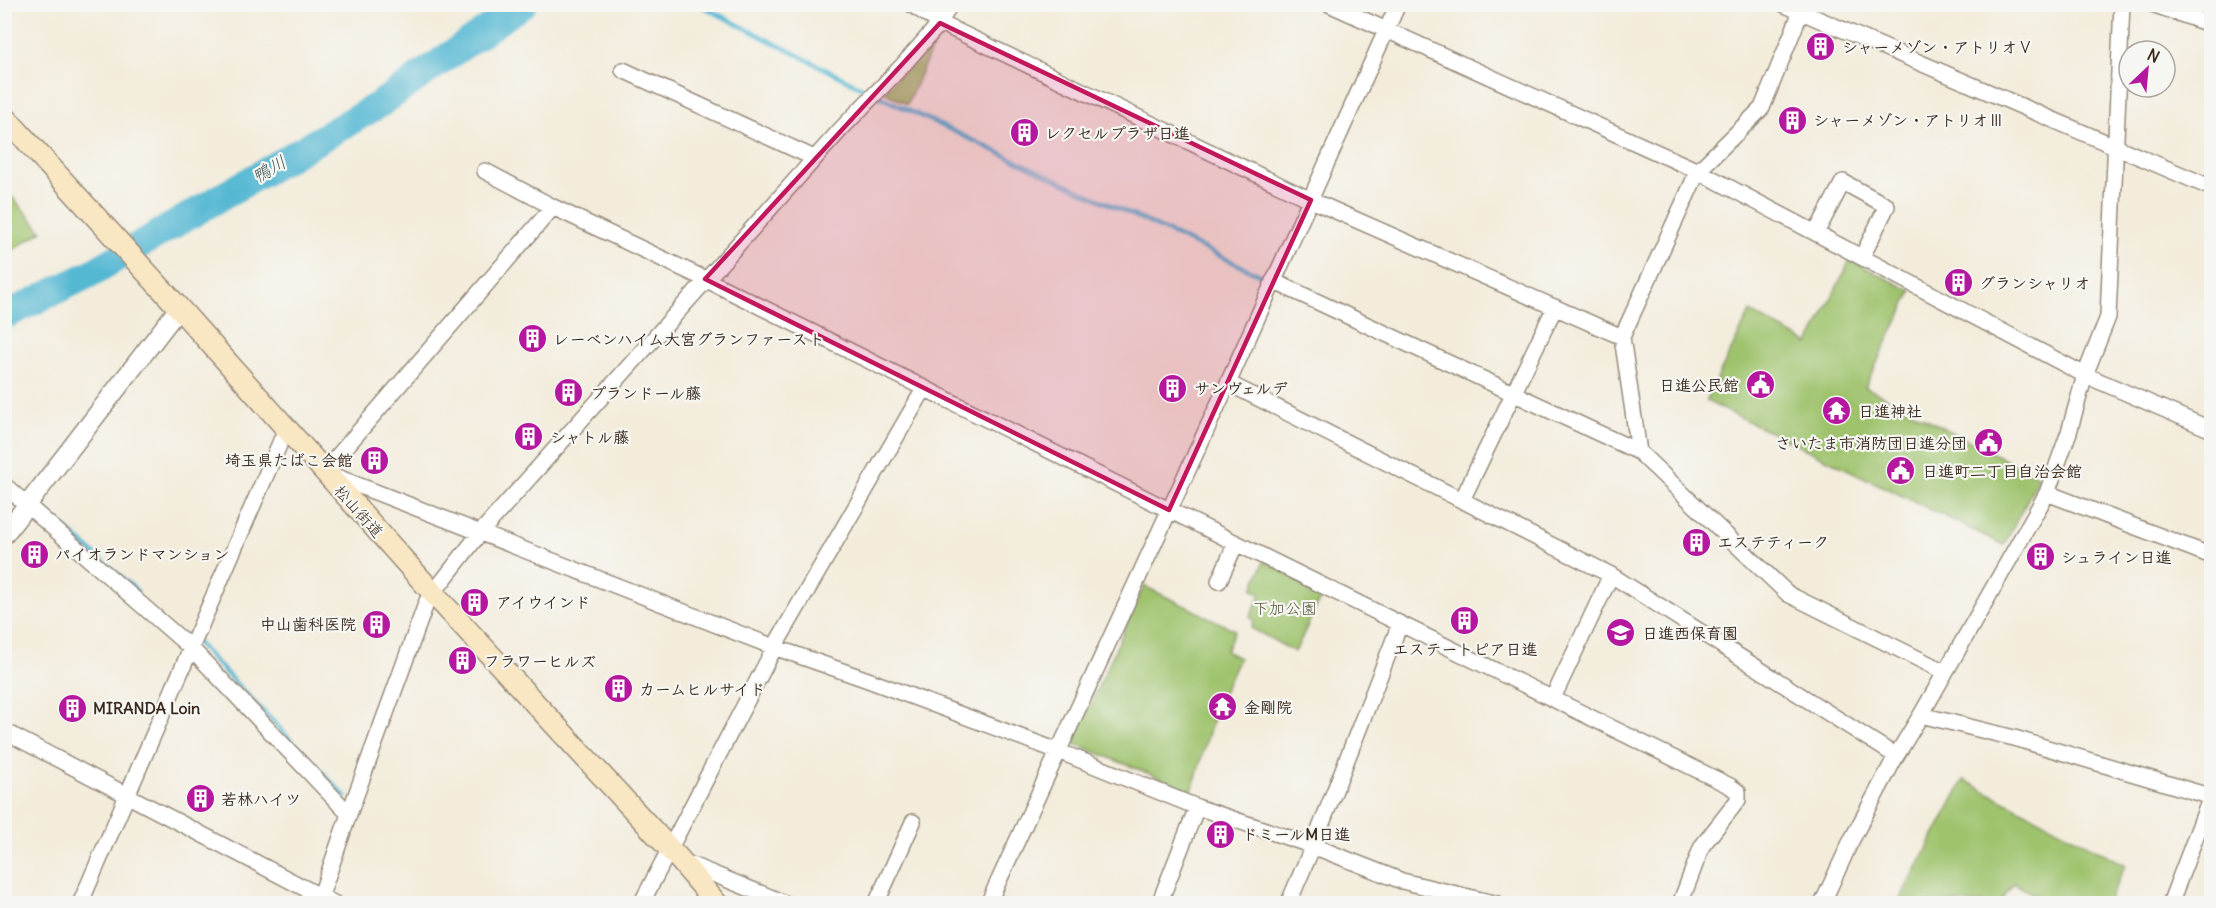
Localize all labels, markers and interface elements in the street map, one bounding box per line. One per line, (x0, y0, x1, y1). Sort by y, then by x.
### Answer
building icon: シャーメゾン・アトリオⅤ (1805, 31, 1837, 63)
place label: シャーメゾン・アトリオⅤ (1842, 37, 2033, 57)
north arrow (2117, 39, 2177, 99)
text: N (2144, 44, 2163, 67)
building icon: シャーメゾン・アトリオⅢ (1776, 104, 1808, 136)
place label: シャーメゾン・アトリオⅢ (1813, 110, 2004, 130)
building icon: レクセルプラザ日進 (1008, 117, 1040, 149)
place label: レクセルプラザ日進 (1045, 123, 1190, 143)
water label: 鴨川 (248, 150, 290, 188)
building icon: グランシャリオ (1942, 267, 1974, 299)
place label: グランシャリオ (1979, 273, 2090, 293)
building icon: レーベンハイム大宮グランファースト (516, 323, 548, 355)
place label: レーベンハイム大宮グランファースト (553, 329, 825, 349)
public building icon: 日進公民館 (1744, 369, 1776, 401)
building icon: サンヴェルデ (1157, 372, 1189, 404)
place label: 日進公民館 (1659, 375, 1739, 395)
building icon: プランドール藤 (553, 377, 585, 409)
place label: サンヴェルデ (1194, 378, 1288, 398)
place label: プランドール藤 (590, 383, 701, 403)
temple icon: 日進神社 (1821, 395, 1853, 427)
place label: 日進神社 (1858, 401, 1922, 421)
building icon: シャトル藤 (513, 421, 545, 453)
place label: シャトル藤 (550, 427, 629, 447)
public building icon: さいたま市消防団日進分団 (1972, 427, 2004, 459)
place label: さいたま市消防団日進分団 (1775, 433, 1967, 453)
building icon: 埼玉県たばこ会館 (358, 444, 390, 476)
place label: 埼玉県たばこ会館 (225, 450, 353, 470)
public building icon: 日進町二丁目自治会館 (1885, 455, 1917, 487)
place label: 日進町二丁目自治会館 (1922, 461, 2082, 481)
street label: 松山街道 (330, 481, 388, 541)
building icon: エステティーク (1680, 526, 1712, 558)
place label: エステティーク (1717, 532, 1829, 552)
building icon: パイオランドマンション (18, 538, 50, 570)
building icon: シュライン日進 (2024, 541, 2056, 573)
place label: パイオランドマンション (55, 544, 229, 564)
place label: シュライン日進 (2061, 547, 2171, 567)
building icon: アイウインド (459, 586, 491, 618)
place label: アイウインド (496, 592, 591, 612)
park label: 下加公園 (1253, 598, 1317, 618)
building icon: エステートピア日進 (1449, 605, 1481, 637)
building icon: 中山歯科医院 (361, 608, 393, 640)
place label: 中山歯科医院 (260, 614, 356, 634)
school or university icon: 日進西保育園 (1605, 617, 1637, 649)
place label: 日進西保育園 (1642, 623, 1738, 643)
place label: エステートピア日進 (1393, 639, 1537, 659)
building icon: フラワーヒルズ (447, 645, 479, 677)
place label: フラワーヒルズ (484, 651, 596, 671)
building icon: カームヒルサイド (602, 673, 634, 705)
place label: カームヒルサイド (639, 679, 766, 699)
temple icon: 金剛院 (1207, 691, 1239, 723)
building icon: MIRANDA Loin (56, 692, 88, 724)
place label: 金剛院 (1244, 697, 1292, 717)
place label: MIRANDA Loin (93, 698, 200, 718)
building icon: 若林ハイツ (184, 783, 216, 815)
place label: 若林ハイツ (221, 789, 301, 809)
building icon: ドミールM日進 (1205, 818, 1237, 850)
place label: ドミールM日進 (1242, 824, 1350, 844)

